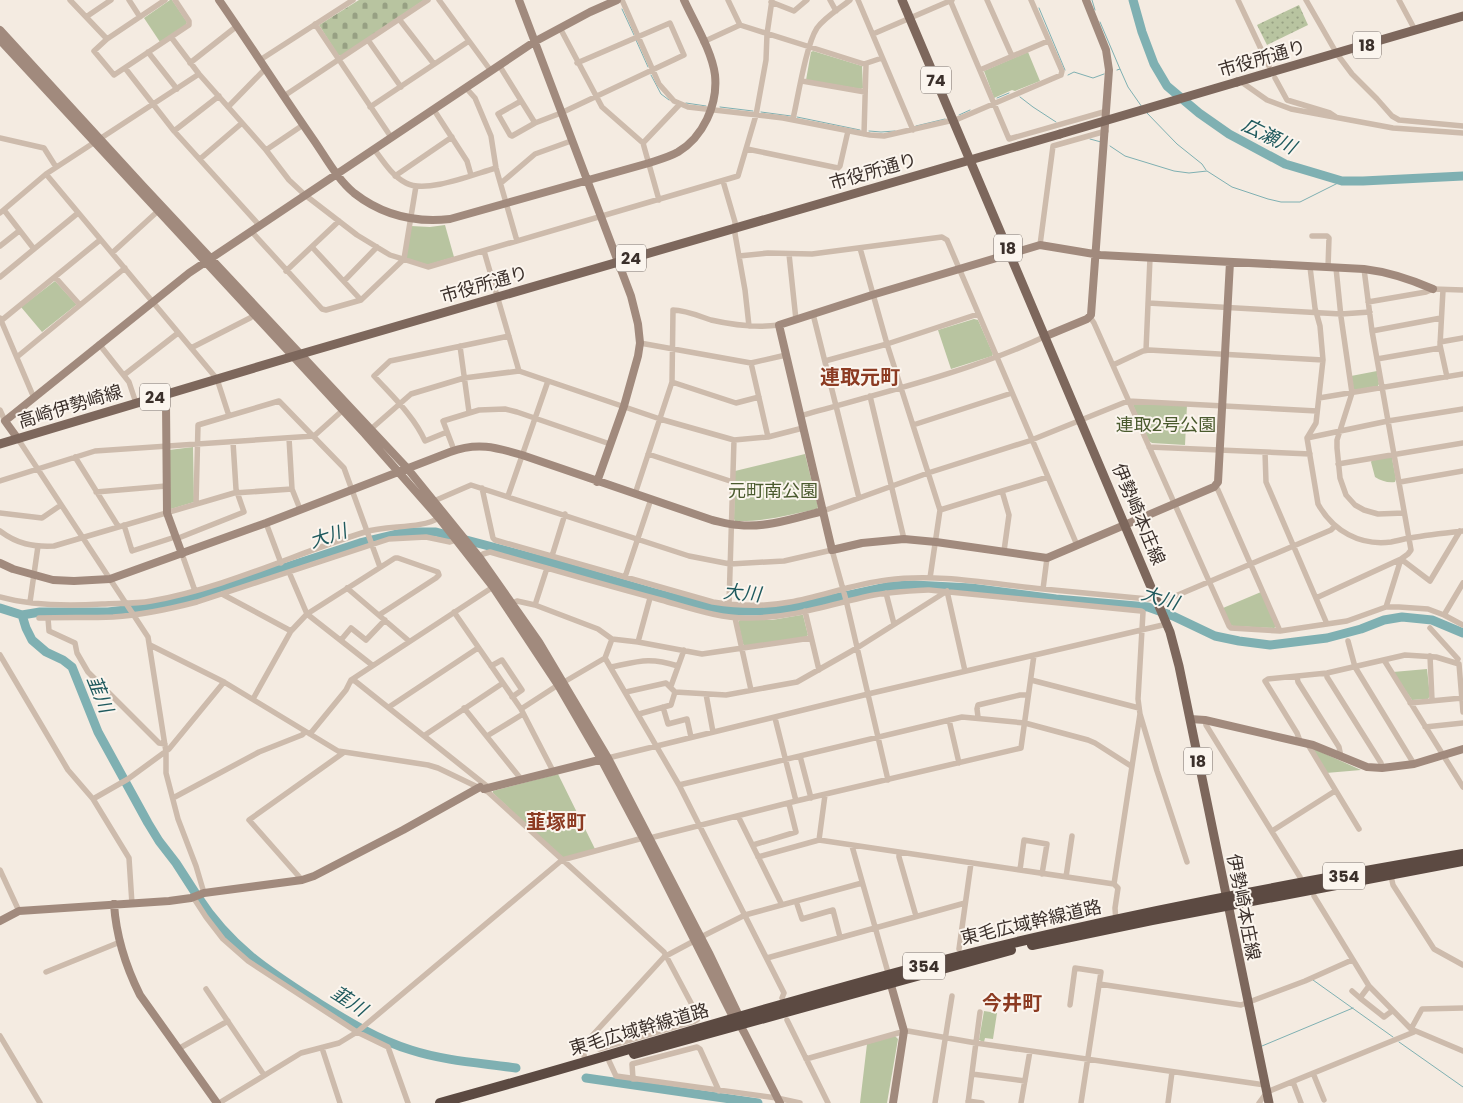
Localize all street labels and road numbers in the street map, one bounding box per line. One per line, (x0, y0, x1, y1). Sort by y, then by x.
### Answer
road number: 18 (1353, 32, 1381, 58)
street label: 市役所通り (1215, 34, 1309, 82)
road number: 74 (921, 66, 951, 94)
street label: 市役所通り (826, 147, 920, 195)
road number: 18 (994, 234, 1022, 262)
road number: 24 (616, 244, 646, 272)
street label: 市役所通り (437, 260, 531, 308)
street label: 高崎伊勢崎線 (15, 378, 125, 434)
road number: 24 (140, 384, 170, 411)
street label: 伊勢崎本庄線 (1106, 459, 1172, 569)
road number: 18 (1184, 748, 1212, 774)
street label: 伊勢崎本庄線 (1221, 852, 1267, 962)
road number: 354 (1323, 862, 1365, 889)
street label: 東毛広域幹線道路 (958, 894, 1104, 950)
road number: 354 (903, 952, 945, 979)
street label: 東毛広域幹線道路 (566, 997, 712, 1061)

